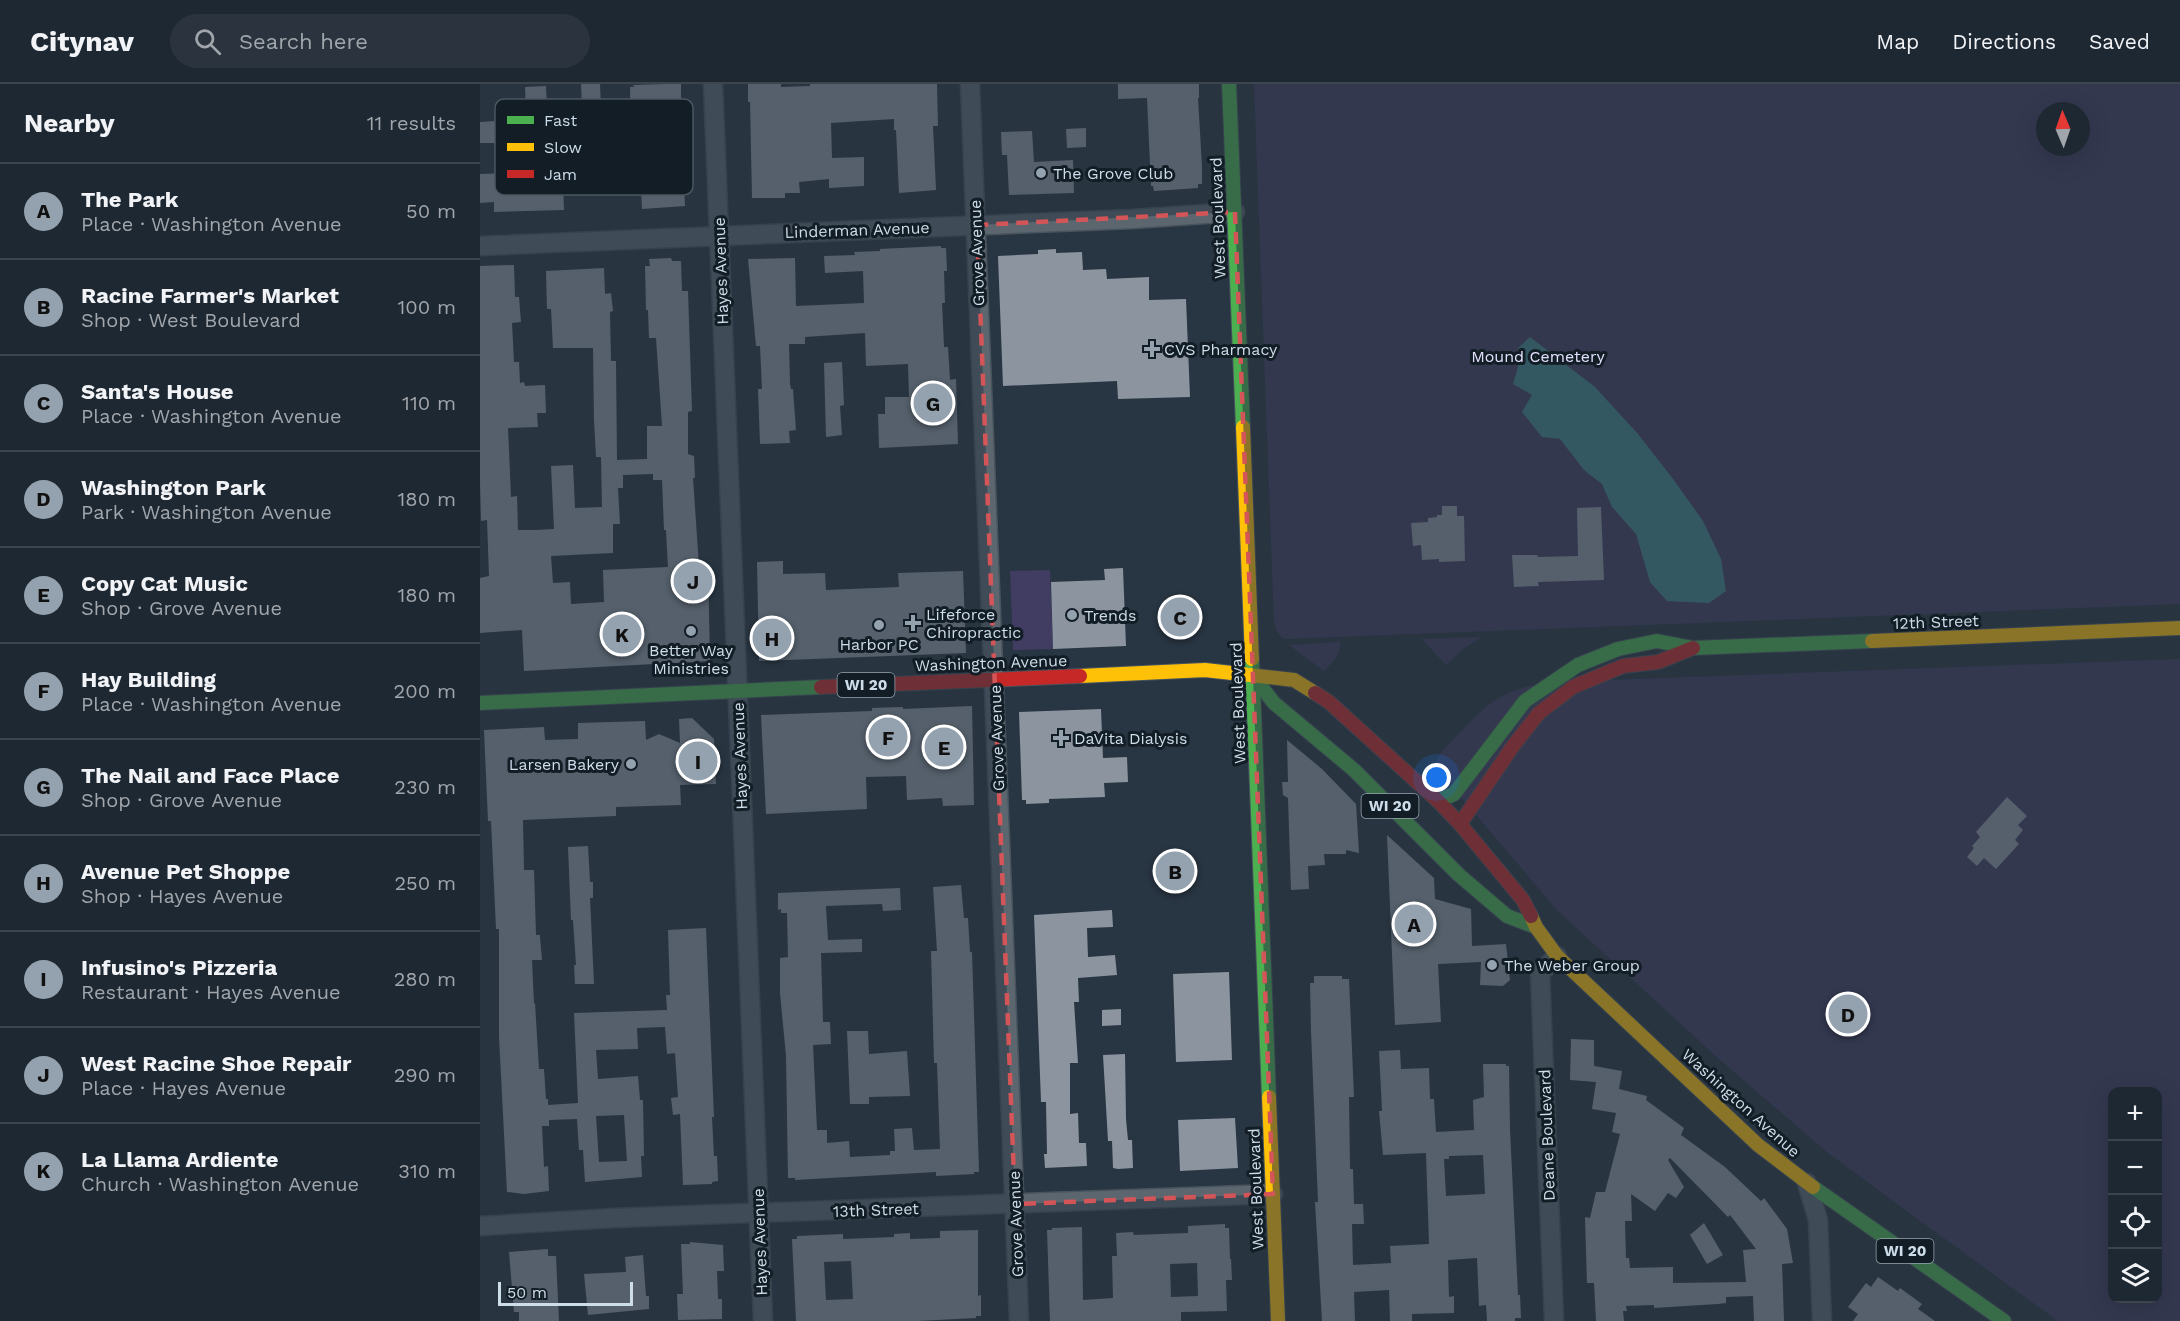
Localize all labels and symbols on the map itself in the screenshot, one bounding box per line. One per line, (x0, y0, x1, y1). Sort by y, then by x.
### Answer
legend (495, 99, 693, 195)
north arrow (2036, 102, 2090, 156)
text: Fast (544, 111, 577, 130)
text: Slow (544, 138, 582, 157)
street label: West Boulevard (1206, 157, 1230, 279)
place label: The Grove Club (1053, 164, 1173, 183)
text: Jam (544, 165, 577, 184)
marker: The Grove Club (1034, 166, 1048, 180)
street label: Grove Avenue (966, 199, 988, 307)
street label: Hayes Avenue (710, 217, 732, 325)
street label: Linderman Avenue (784, 218, 930, 242)
place label: CVS Pharmacy (1164, 340, 1278, 359)
marker: CVS Pharmacy (1145, 342, 1159, 356)
park label: Mound Cemetery (1471, 347, 1606, 366)
pin: G (914, 380, 952, 426)
pin: J (674, 558, 712, 604)
pin: C (1160, 594, 1200, 640)
place label: Lifeforce Chiropractic (926, 605, 1021, 642)
place label: Trends (1084, 606, 1136, 625)
marker: Trends (1065, 608, 1079, 622)
street label: 12th Street (1893, 611, 1979, 633)
pin: K (602, 612, 642, 656)
marker: Lifeforce Chiropractic (904, 614, 922, 632)
pin: H (752, 616, 792, 660)
marker: Harbor PC (872, 618, 886, 632)
marker: Better Way Ministries (684, 624, 698, 638)
place label: Harbor PC (839, 635, 919, 654)
place label: Better Way Ministries (649, 641, 734, 678)
street label: West Boulevard (1226, 642, 1250, 764)
street label: Washington Avenue (915, 651, 1067, 675)
road number: WI 20 (838, 673, 894, 697)
street label: Grove Avenue (986, 684, 1008, 792)
street label: Hayes Avenue (729, 702, 751, 810)
pin: F (868, 714, 908, 760)
pin: E (924, 724, 964, 770)
marker: DaVita Dialysis (1052, 729, 1070, 747)
place label: DaVita Dialysis (1074, 729, 1187, 748)
pin: I (678, 738, 718, 784)
place label: Larsen Bakery (509, 755, 620, 774)
marker: Larsen Bakery (624, 757, 638, 771)
your location (1422, 763, 1451, 792)
road number: WI 20 (1362, 794, 1418, 818)
pin: B (1156, 848, 1194, 894)
pin: A (1394, 902, 1434, 946)
place label: The Weber Group (1504, 956, 1640, 975)
marker: The Weber Group (1485, 958, 1499, 972)
pin: D (1828, 992, 1868, 1036)
street label: Washington Avenue (1678, 1045, 1804, 1161)
street label: Deane Boulevard (1535, 1069, 1559, 1201)
street label: West Boulevard (1244, 1128, 1268, 1250)
street label: Grove Avenue (1005, 1170, 1027, 1278)
street label: Hayes Avenue (749, 1188, 771, 1296)
street label: 13th Street (833, 1199, 919, 1221)
road number: WI 20 (1876, 1239, 1934, 1263)
scale bar (498, 1279, 633, 1306)

